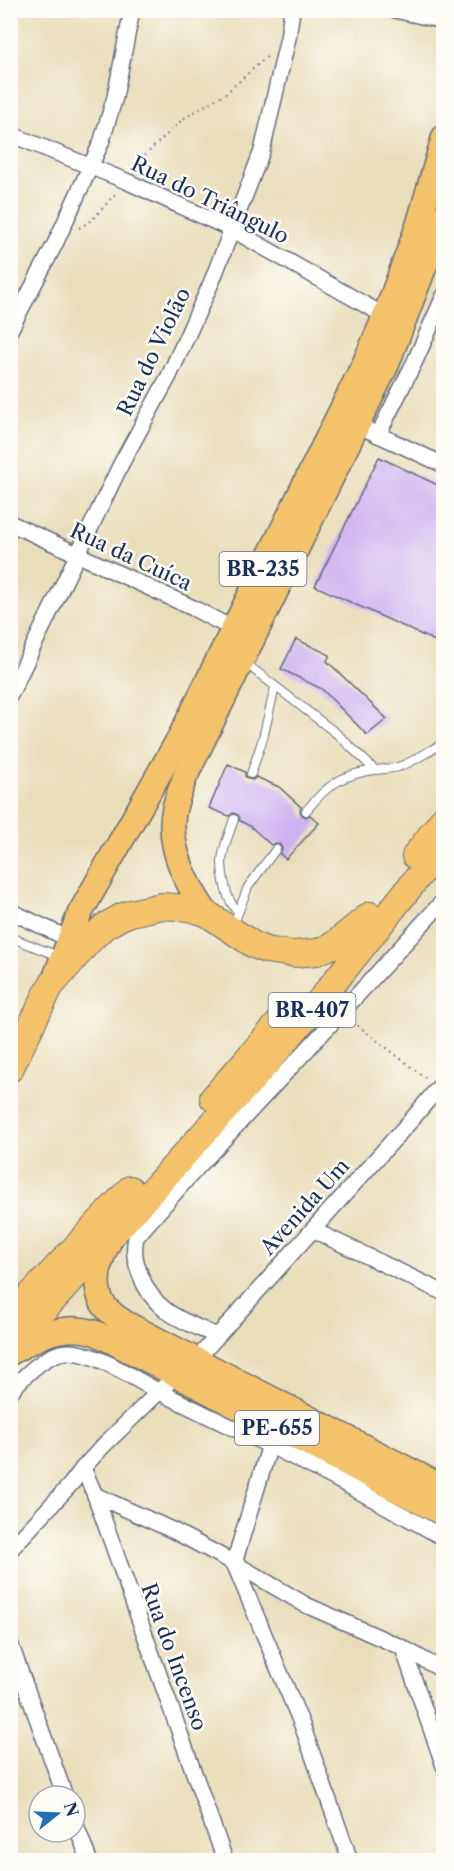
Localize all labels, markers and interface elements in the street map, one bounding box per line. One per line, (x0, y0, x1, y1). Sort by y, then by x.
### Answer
street label: Rua do Triângulo (127, 151, 293, 249)
street label: Rua do Violão (112, 283, 195, 420)
street label: Rua da Cuíca (66, 517, 197, 596)
road number: BR-235 (220, 552, 306, 586)
road number: BR-407 (268, 993, 356, 1027)
street label: Avenida Um (254, 1153, 355, 1261)
road number: PE-655 (235, 1411, 319, 1445)
street label: Rua do Incenso (136, 1580, 213, 1734)
north arrow (27, 1784, 87, 1844)
text: N (60, 1800, 83, 1819)

